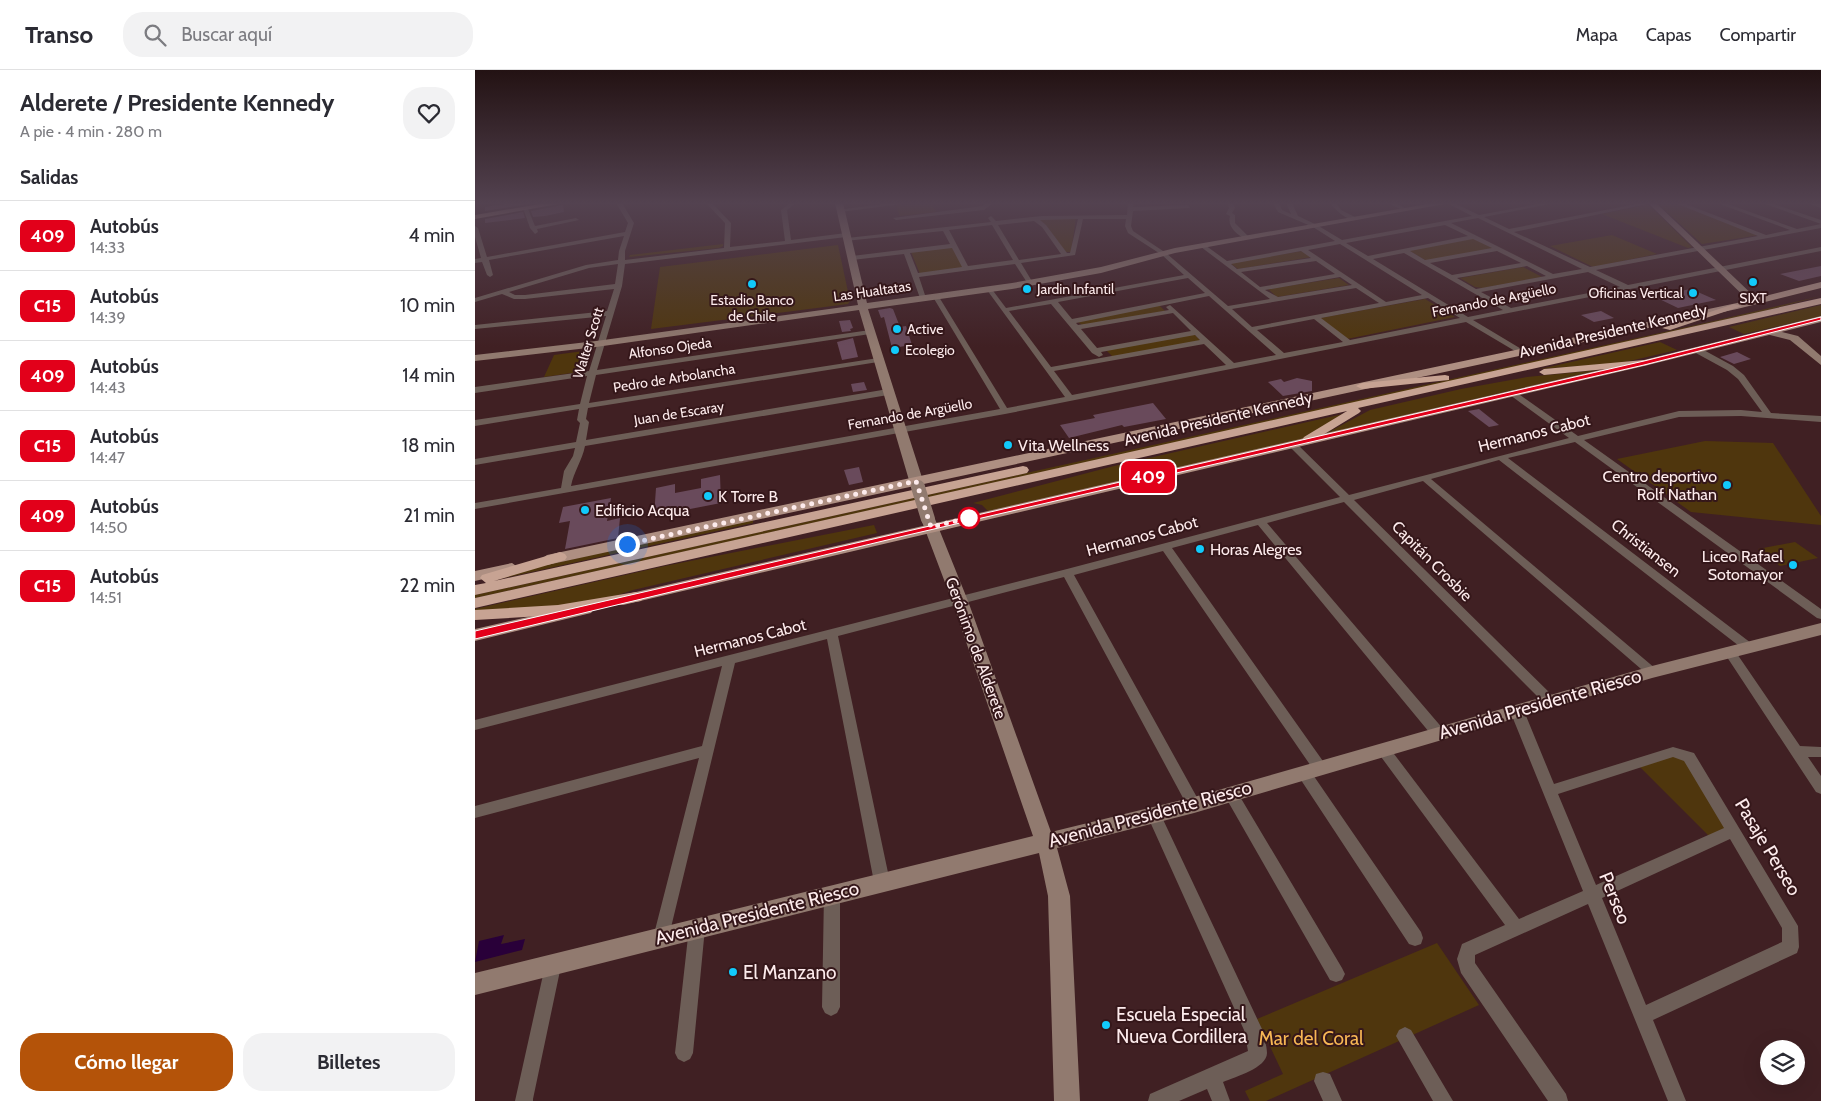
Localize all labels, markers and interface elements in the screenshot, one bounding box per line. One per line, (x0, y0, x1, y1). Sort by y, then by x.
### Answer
search box (123, 12, 473, 57)
text: Transo (25, 20, 93, 49)
icon: search (141, 21, 169, 49)
text: Buscar aquí (181, 23, 272, 46)
text: Mapa (1576, 24, 1618, 46)
text: Capas (1646, 24, 1692, 46)
text: Compartir (1720, 24, 1796, 46)
button: heart (403, 87, 455, 139)
text: Alderete / Presidente Kennedy (20, 88, 334, 117)
text: A pie · 4 min · 280 m (20, 122, 162, 141)
text: Salidas (20, 166, 78, 189)
text: Autobús (90, 215, 159, 238)
text: 4 min (408, 224, 455, 247)
text: 409 (30, 225, 65, 247)
text: 14:33 (90, 238, 125, 257)
marker: SIXT (1747, 276, 1759, 288)
street label: Las Hualtatas (832, 277, 912, 305)
marker: Estadio Banco de Chile (746, 278, 758, 290)
street label: Fernando de Argüello (1430, 279, 1558, 321)
place label: Jardin Infantil (1036, 280, 1115, 298)
marker: Jardin Infantil (1021, 283, 1033, 295)
place label: Oficinas Vertical (1589, 284, 1684, 302)
text: Autobús (90, 285, 159, 308)
marker: Oficinas Vertical (1687, 287, 1699, 299)
place label: SIXT (1739, 289, 1767, 307)
place label: Estadio Banco de Chile (710, 291, 794, 325)
text: 10 min (400, 294, 455, 317)
text: C15 (34, 295, 61, 317)
street label: Avenida Presidente Kennedy (1517, 300, 1709, 362)
street label: Walter Scott (569, 305, 607, 381)
text: 14:39 (90, 308, 126, 327)
place label: Active (907, 320, 943, 338)
marker: Active (891, 323, 903, 335)
street label: Alfonso Ojeda (627, 333, 713, 363)
place label: Ecolegio (905, 341, 955, 359)
marker: Ecolegio (889, 344, 901, 356)
text: Autobús (90, 355, 159, 378)
street label: Pedro de Arbolancha (612, 359, 736, 397)
text: 14 min (402, 364, 455, 387)
text: 409 (30, 365, 65, 387)
text: 14:43 (90, 378, 126, 397)
street label: Avenida Presidente Kennedy (1122, 388, 1314, 450)
street label: Fernando de Argüello (846, 394, 974, 434)
street label: Juan de Escaray (632, 397, 725, 429)
street label: Hermanos Cabot (1476, 410, 1592, 456)
text: Autobús (90, 425, 159, 448)
text: 18 min (402, 434, 455, 457)
text: C15 (34, 435, 61, 457)
place label: Vita Wellness (1018, 436, 1110, 455)
marker: Vita Wellness (1002, 439, 1014, 451)
text: 14:47 (90, 448, 125, 467)
line badge: 409 (1119, 461, 1177, 493)
text: 409 (1131, 466, 1165, 488)
place label: Centro deportivo Rolf Nathan (1603, 467, 1717, 504)
marker: Centro deportivo Rolf Nathan (1721, 479, 1733, 491)
place label: K Torre B (718, 487, 778, 506)
marker: K Torre B (702, 490, 714, 502)
text: Autobús (90, 495, 159, 518)
place label: Edificio Acqua (595, 501, 690, 520)
text: 21 min (403, 504, 455, 527)
marker: Edificio Acqua (579, 504, 591, 516)
text: 409 (30, 505, 65, 527)
unlabelled marker (958, 507, 980, 529)
street label: Hermanos Cabot (1084, 512, 1200, 560)
street label: Christiansen (1608, 515, 1684, 581)
street label: Capitán Crosbie (1388, 517, 1476, 605)
text: 14:50 (90, 518, 128, 537)
your location (615, 532, 640, 557)
place label: Horas Alegres (1210, 540, 1302, 559)
marker: Horas Alegres (1194, 543, 1206, 555)
place label: Liceo Rafael Sotomayor (1702, 547, 1784, 584)
marker: Liceo Rafael Sotomayor (1787, 559, 1799, 571)
text: Autobús (90, 565, 159, 588)
text: 22 min (400, 574, 455, 597)
text: C15 (34, 575, 61, 597)
street label: Gerónimo de Alderete (942, 575, 1010, 721)
text: 14:51 (90, 588, 122, 607)
street label: Hermanos Cabot (692, 615, 808, 661)
street label: Avenida Presidente Riesco (1436, 664, 1644, 744)
street label: Avenida Presidente Riesco (1046, 776, 1254, 852)
street label: Pasaje Perseo (1730, 794, 1806, 900)
street label: Perseo (1594, 868, 1636, 928)
street label: Avenida Presidente Riesco (653, 876, 861, 950)
place label: El Manzano (743, 961, 836, 984)
marker: El Manzano (727, 966, 739, 978)
place label: Escuela Especial Nueva Cordillera (1116, 1003, 1247, 1048)
marker: Escuela Especial Nueva Cordillera (1100, 1019, 1112, 1031)
park label: Mar del Coral (1258, 1027, 1364, 1050)
button: Cómo llegar (20, 1033, 233, 1091)
button: Billetes (243, 1033, 455, 1091)
map controls (1760, 1040, 1805, 1085)
button: layers (1760, 1040, 1805, 1085)

